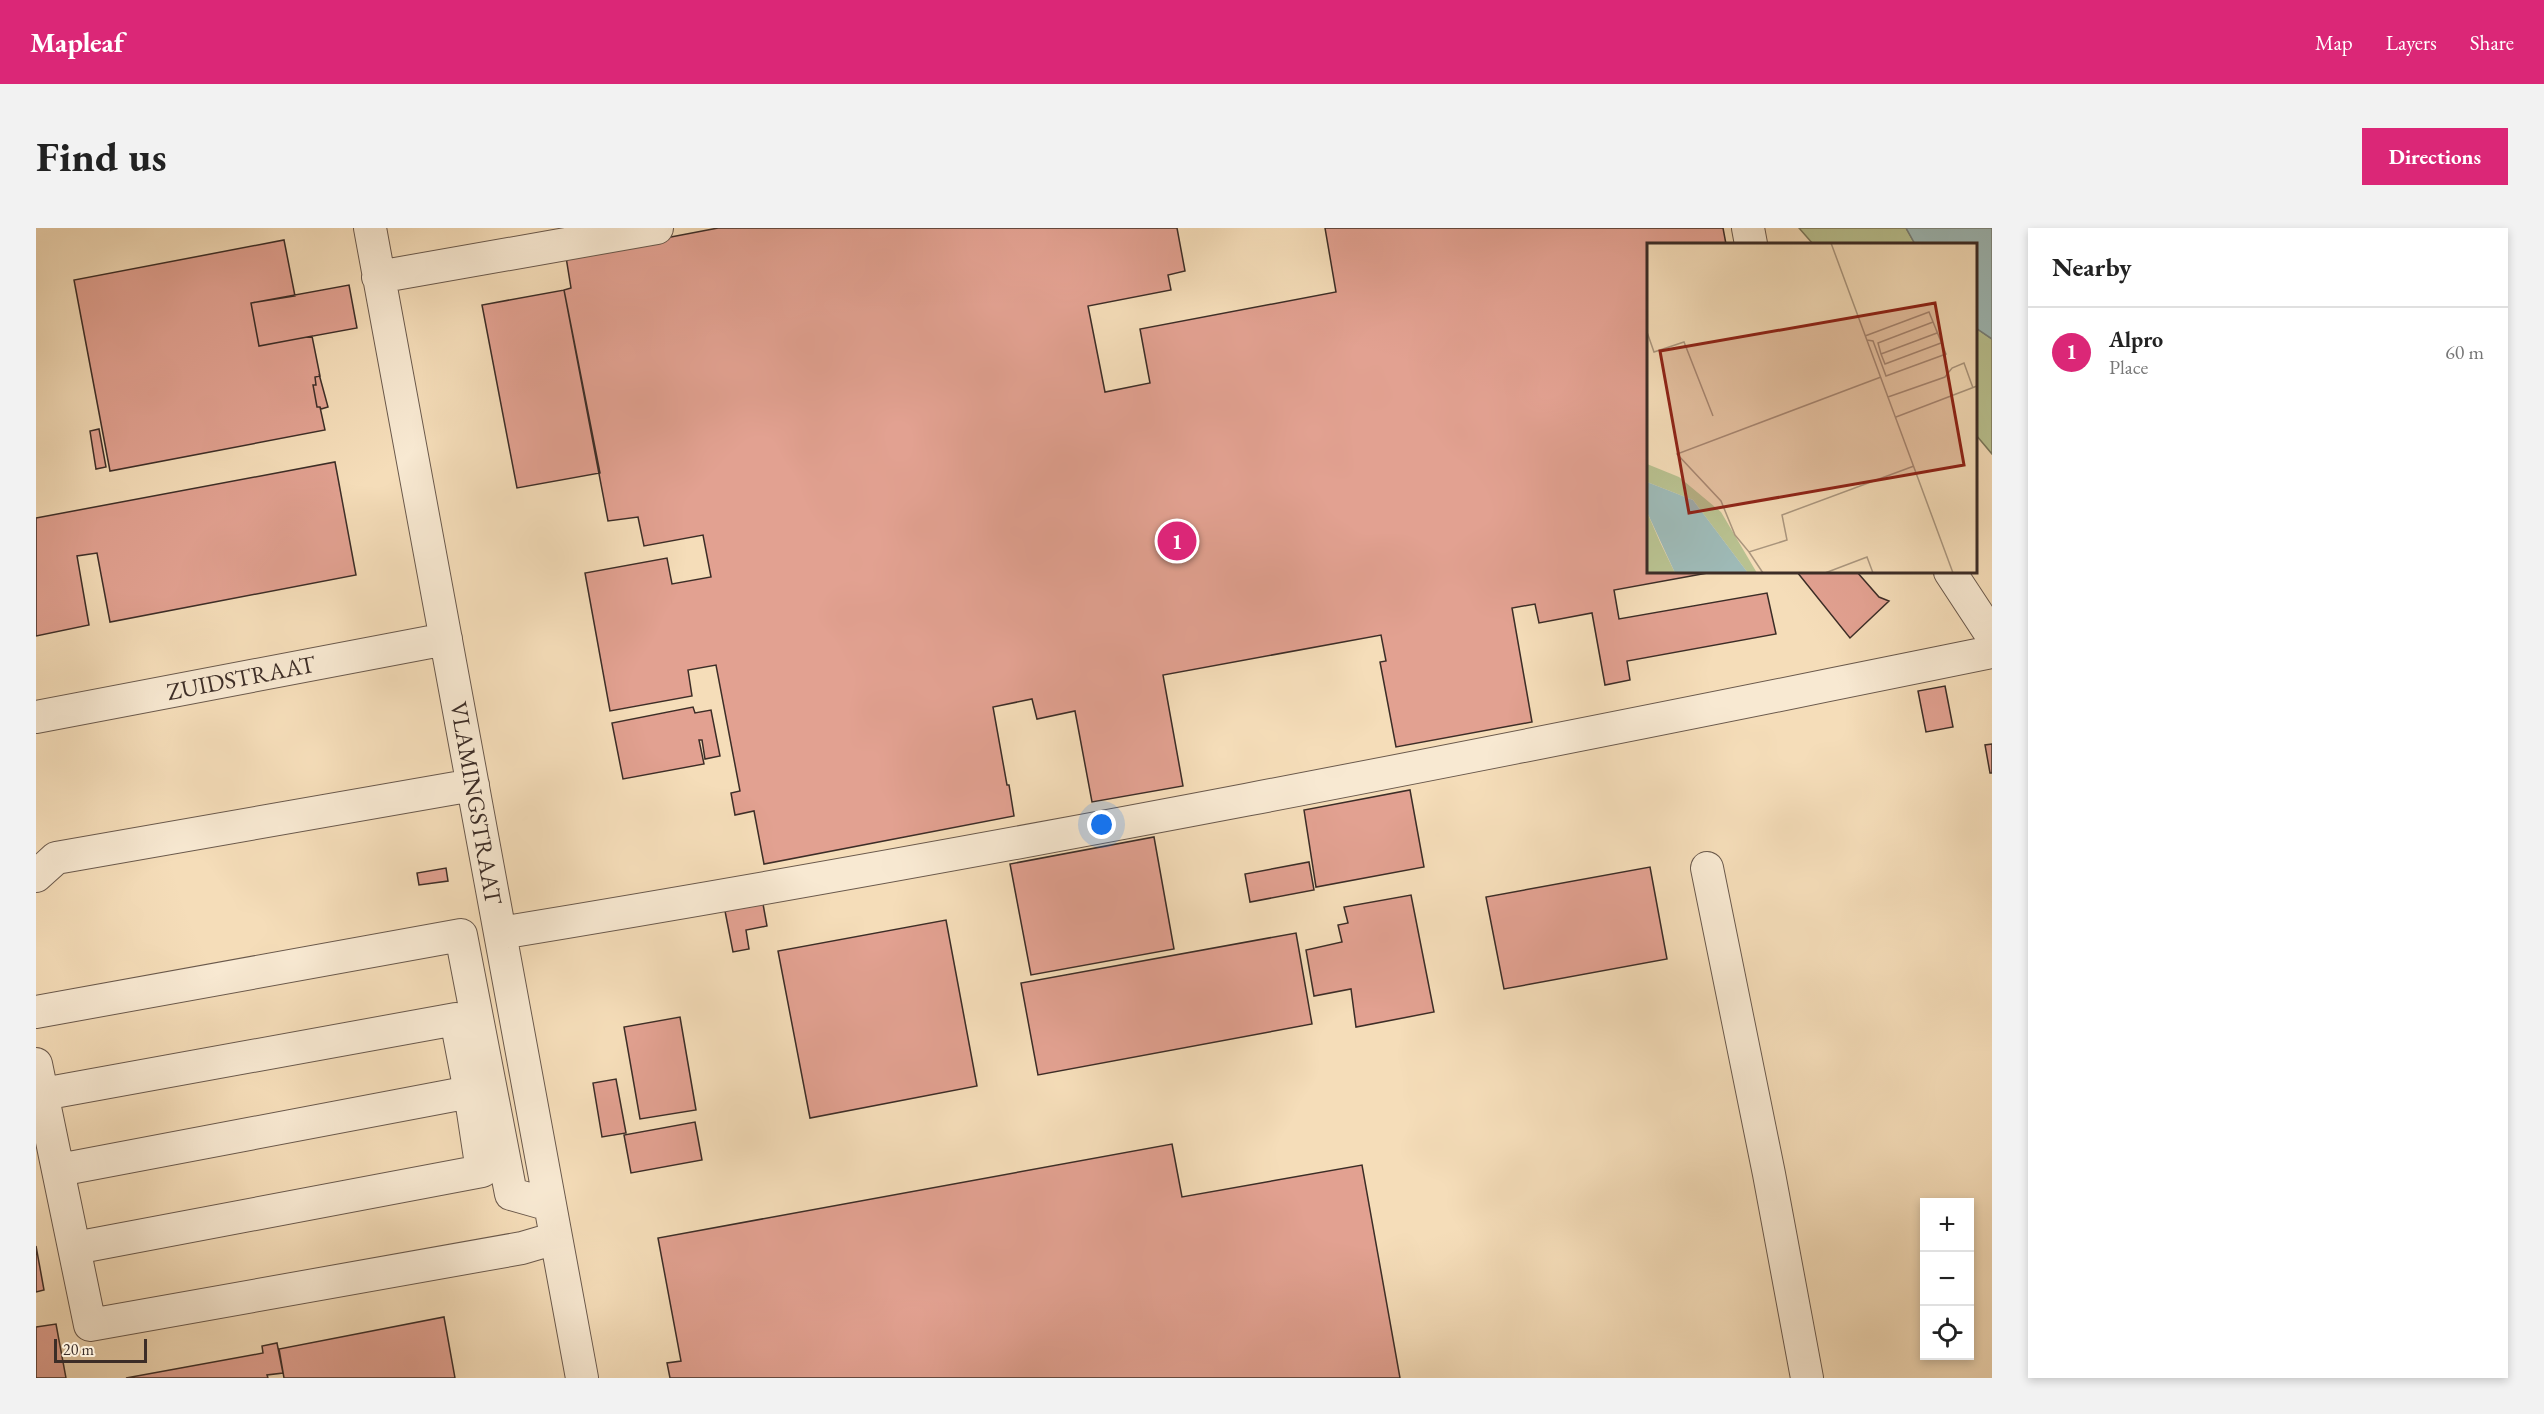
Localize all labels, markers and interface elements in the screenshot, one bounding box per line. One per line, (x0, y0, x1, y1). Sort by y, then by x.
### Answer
text: Mapleaf (30, 24, 124, 60)
text: Map (2315, 29, 2353, 56)
text: Layers (2386, 29, 2437, 56)
text: Share (2470, 29, 2514, 56)
button: Directions (2362, 128, 2508, 185)
text: Find us (36, 129, 167, 184)
inset map (1647, 243, 1977, 573)
text: Nearby (2052, 250, 2132, 284)
text: Alpro (2109, 325, 2163, 354)
text: 1 (2066, 339, 2077, 365)
text: 60 m (2445, 339, 2484, 365)
text: Place (2109, 354, 2148, 380)
pin: 1 (1158, 518, 1196, 564)
street label: ZUIDSTRAAT (164, 648, 319, 707)
street label: VLAMINGSTRAAT (443, 699, 510, 908)
your location (1087, 810, 1116, 839)
map controls (1920, 1198, 1974, 1360)
button: + (1920, 1198, 1974, 1252)
button: − (1920, 1252, 1974, 1306)
button: locate (1920, 1306, 1974, 1360)
scale bar (54, 1336, 147, 1364)
text: 20 m (63, 1339, 94, 1360)

